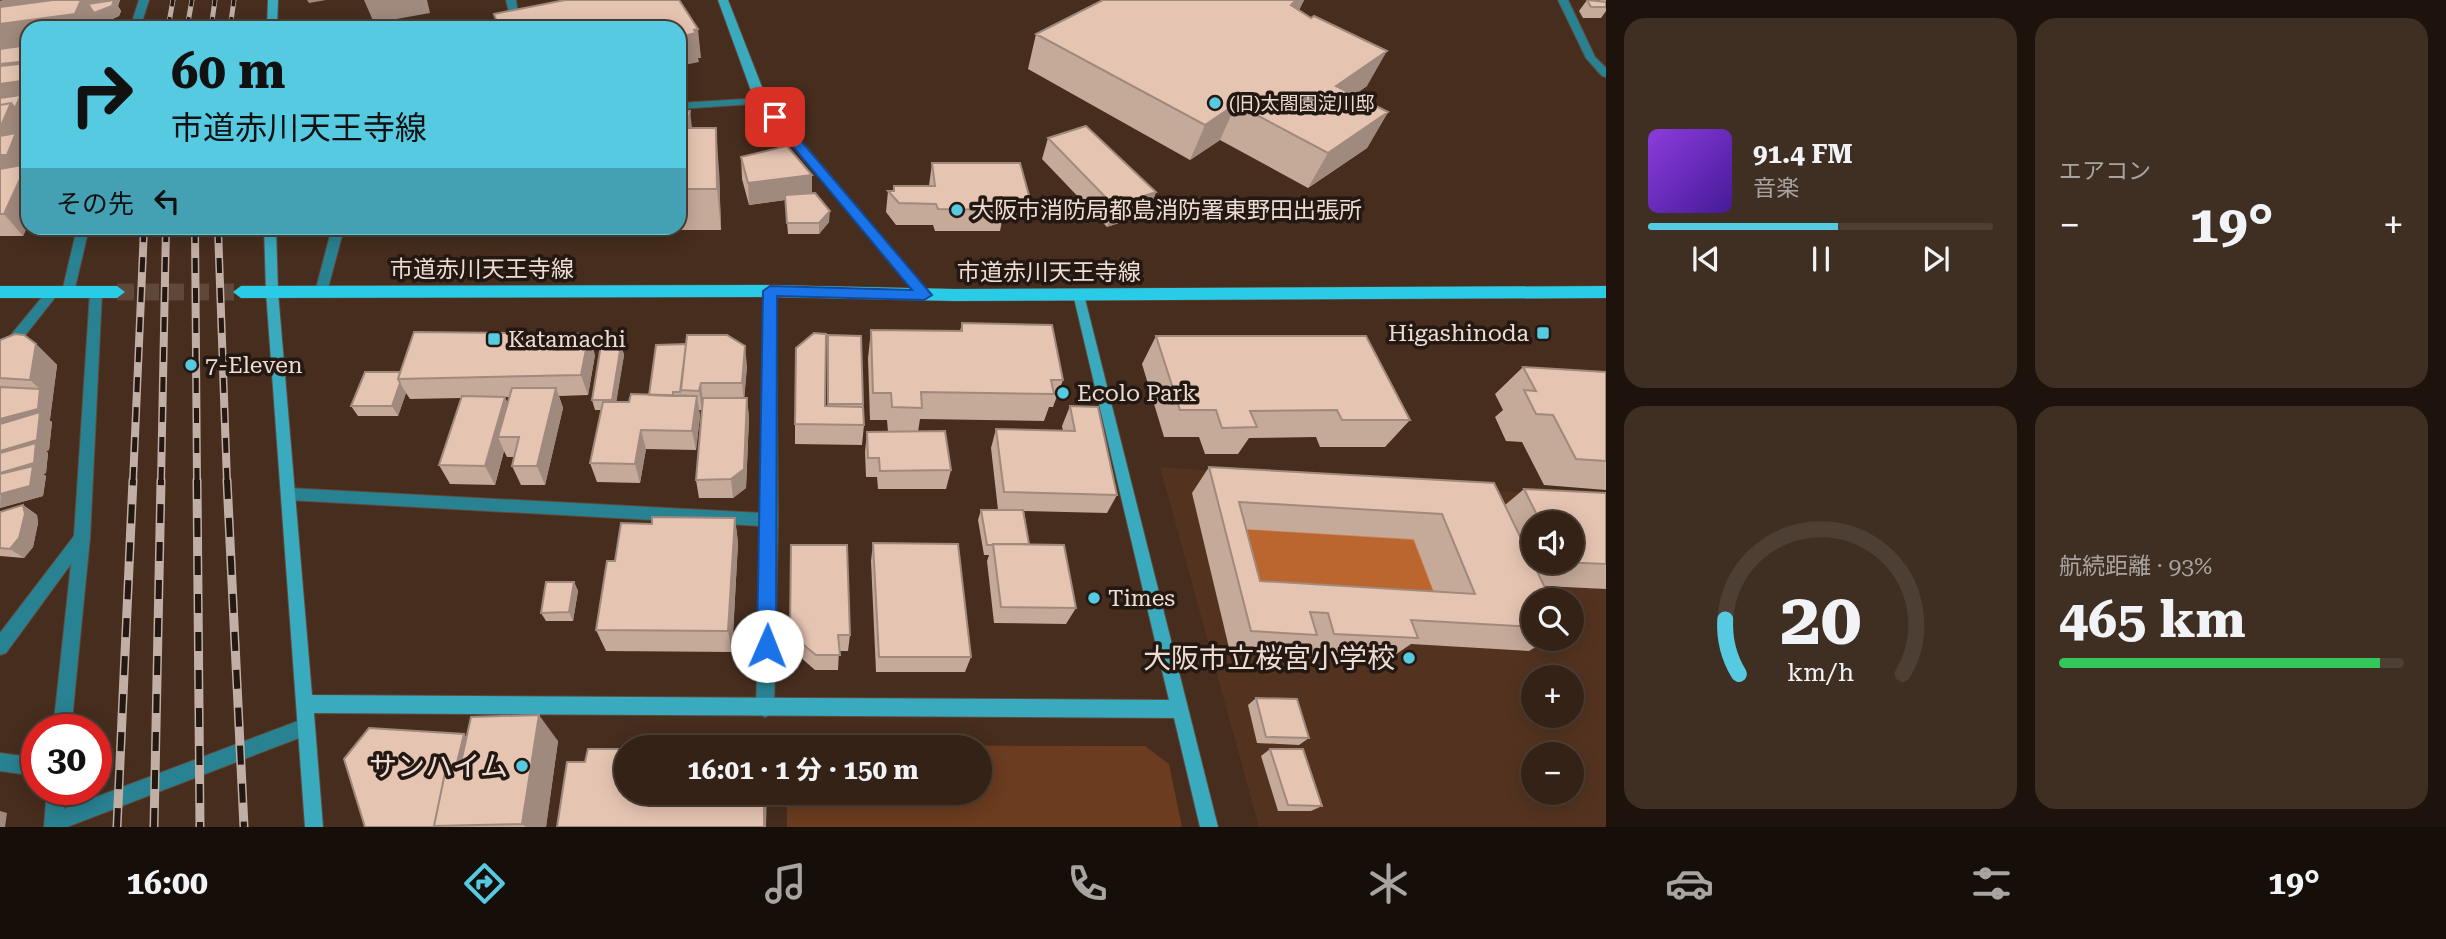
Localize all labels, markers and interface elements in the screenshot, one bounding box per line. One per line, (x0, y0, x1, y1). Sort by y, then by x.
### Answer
text: 60 m (171, 43, 286, 100)
icon: right (56, 49, 147, 140)
pin (745, 87, 805, 147)
place label: (旧)太閤園淀川邸 (1229, 92, 1374, 115)
marker: (旧)太閤園淀川邸 (1207, 95, 1223, 111)
icon: arrive (756, 98, 794, 136)
text: 市道赤川天王寺線 (171, 109, 427, 147)
text: 91.4 FM (1753, 139, 1853, 169)
text: エアコン (2059, 158, 2151, 185)
text: 音楽 (1753, 175, 1799, 202)
icon: left (148, 182, 186, 220)
text: その先 (56, 189, 134, 219)
text: 19° (2189, 194, 2274, 255)
place label: 大阪市消防局都島消防署東野田出張所 (971, 197, 1362, 224)
marker: 大阪市消防局都島消防署東野田出張所 (949, 202, 965, 218)
text: − (2059, 203, 2080, 247)
text: + (2383, 203, 2404, 247)
icon: previous (1687, 240, 1725, 278)
icon: pause (1802, 240, 1840, 278)
icon: next (1917, 240, 1955, 278)
street label: 市道赤川天王寺線 (390, 256, 574, 283)
street label: 市道赤川天王寺線 (957, 259, 1141, 286)
place label: Higashinoda (1388, 320, 1530, 347)
marker: Higashinoda (1535, 325, 1551, 341)
place label: Katamachi (508, 326, 626, 353)
marker: Katamachi (486, 331, 502, 347)
place label: 7-Eleven (205, 352, 303, 379)
marker: 7-Eleven (183, 357, 199, 373)
place label: Ecolo Park (1077, 380, 1197, 407)
marker: Ecolo Park (1055, 385, 1071, 401)
map controls (1521, 511, 1584, 805)
button: sound (1521, 511, 1584, 574)
text: 航続距離 · 93% (2059, 553, 2212, 580)
text: 20 (1780, 577, 1861, 662)
place label: Times (1108, 585, 1175, 612)
button: search (1521, 588, 1584, 651)
text: 465 km (2059, 589, 2246, 650)
marker: Times (1086, 590, 1102, 606)
position arrow (730, 609, 804, 683)
place label: 大阪市立桜宮小学校 (1143, 642, 1395, 675)
marker: 大阪市立桜宮小学校 (1401, 650, 1417, 666)
text: km/h (1787, 657, 1854, 686)
button: + (1521, 665, 1584, 728)
speed limit sign: 30 (21, 714, 112, 805)
button: − (1521, 742, 1584, 805)
place label: サンハイム (369, 750, 508, 783)
text: 16:01 · 1 分 · 150 m (687, 755, 919, 785)
marker: サンハイム (514, 758, 530, 774)
icon: directions (460, 859, 509, 908)
icon: music (761, 859, 810, 908)
icon: phone (1063, 859, 1112, 908)
icon: climate (1364, 859, 1413, 908)
icon: car (1665, 859, 1714, 908)
icon: filters (1967, 859, 2016, 908)
text: 16:00 (126, 864, 208, 902)
text: 19° (2268, 864, 2320, 902)

